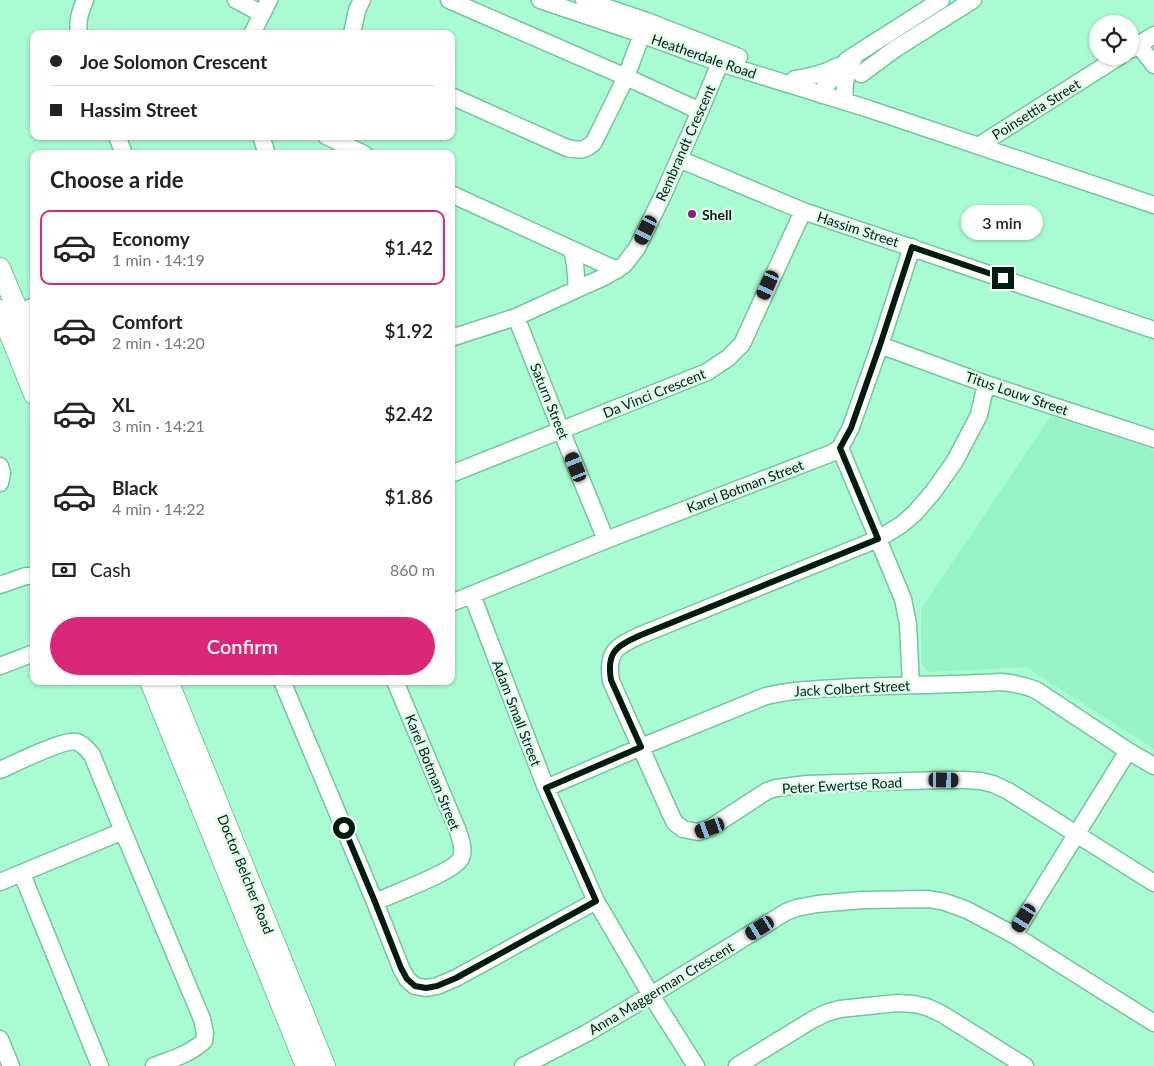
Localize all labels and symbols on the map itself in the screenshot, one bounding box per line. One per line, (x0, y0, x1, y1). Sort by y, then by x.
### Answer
street label: Heatherdale Road (649, 30, 759, 82)
street label: Poinsettia Street (989, 75, 1083, 143)
street label: Rembrandt Crescent (652, 82, 718, 204)
place label: Shell (702, 206, 732, 223)
callout: 3 min (962, 206, 1044, 240)
marker: Shell (686, 208, 698, 220)
street label: Hassim Street (815, 208, 901, 250)
car (632, 213, 659, 247)
route end (992, 267, 1014, 289)
car (755, 268, 780, 302)
street label: Saturn Street (527, 360, 573, 442)
street label: Da Vinci Crescent (600, 365, 708, 421)
street label: Titus Louw Street (963, 367, 1071, 419)
car (563, 450, 588, 484)
street label: Karel Botman Street (684, 456, 806, 516)
street label: Adam Small Street (489, 658, 545, 768)
street label: Jack Colbert Street (794, 676, 910, 700)
street label: Karel Botman Street (402, 711, 464, 833)
car (928, 772, 959, 788)
street label: Peter Ewertse Road (781, 773, 903, 797)
street label: Doctor Belcher Road (214, 812, 278, 936)
car (693, 816, 726, 840)
route start (333, 817, 355, 839)
car (1009, 901, 1038, 935)
car (743, 914, 776, 942)
street label: Anna Maggerman Crescent (585, 938, 737, 1038)

